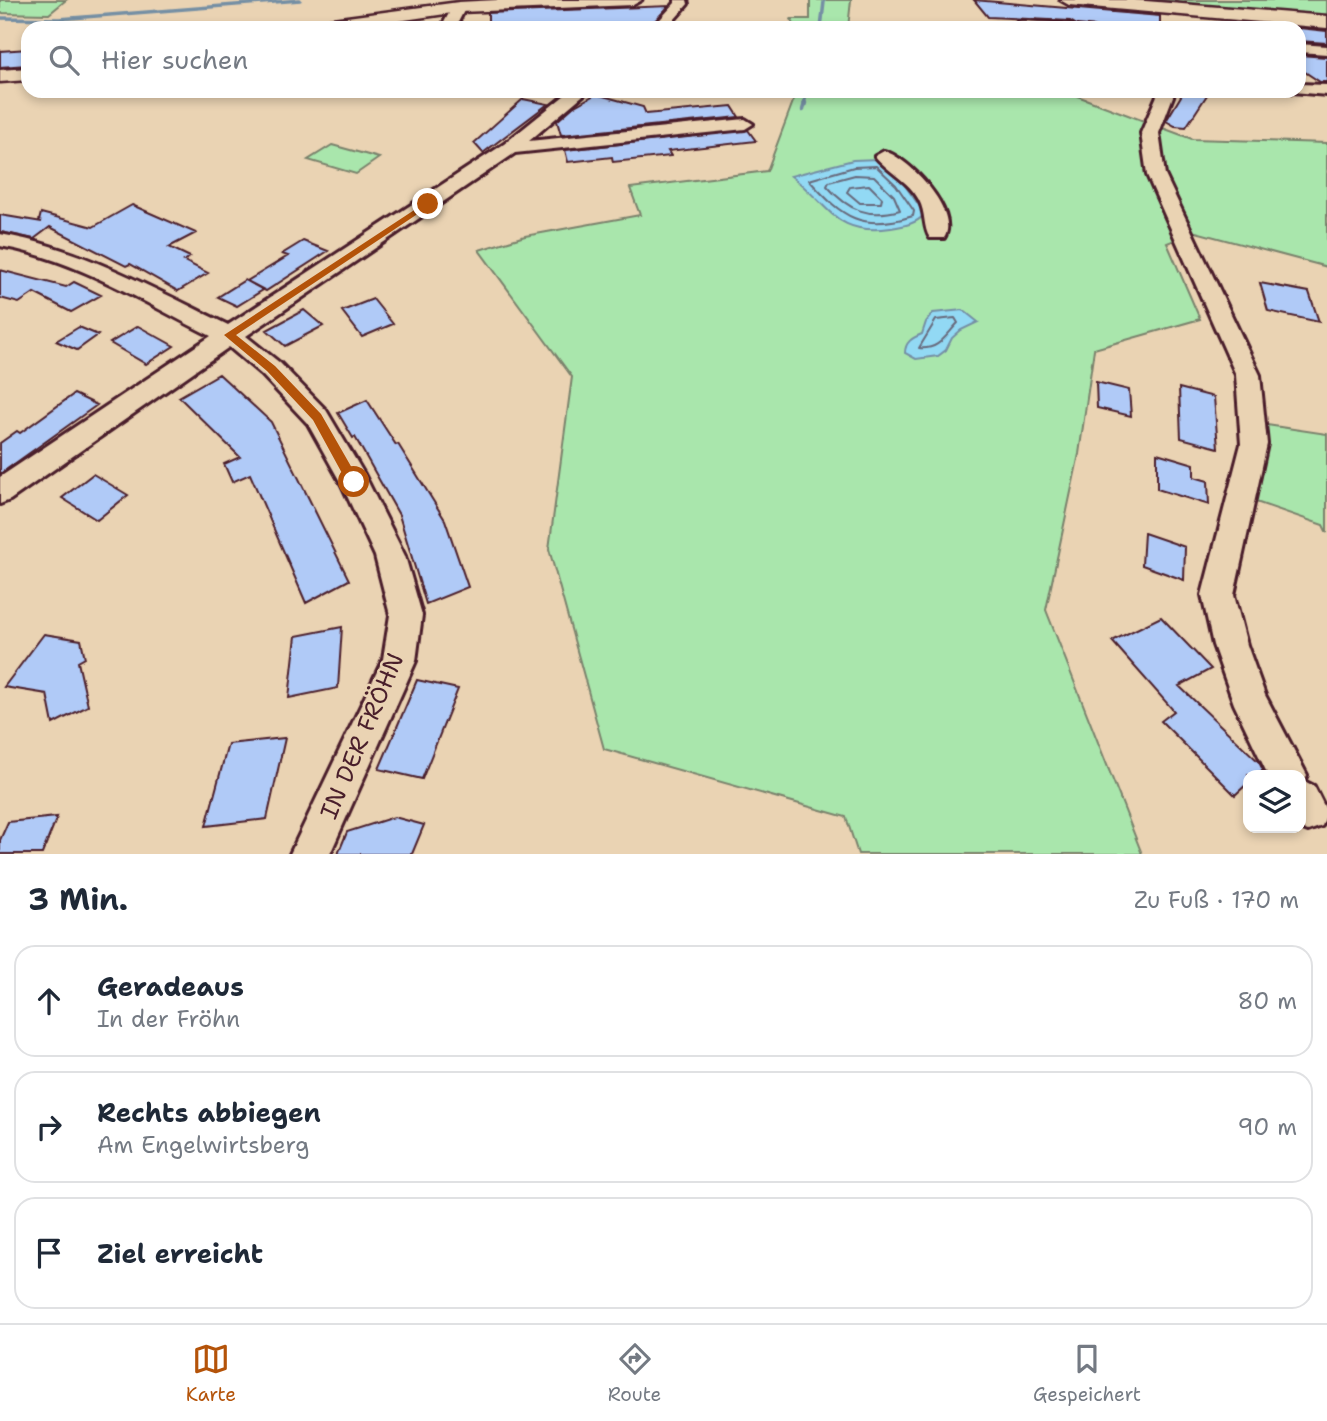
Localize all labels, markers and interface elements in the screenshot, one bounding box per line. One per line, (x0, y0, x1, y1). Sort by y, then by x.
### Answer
search box (21, 21, 1306, 98)
icon: search (45, 41, 83, 79)
text: Hier suchen (101, 42, 248, 77)
route end (412, 188, 443, 219)
route start (338, 466, 369, 497)
street label: IN DER FRÖHN (313, 648, 411, 824)
map controls (1243, 770, 1306, 833)
button: layers (1243, 770, 1306, 833)
text: 3 Min. (28, 879, 128, 920)
text: Zu Fuß · 170 m (1134, 885, 1299, 915)
text: Geradeaus (97, 969, 244, 1004)
icon: ahead (30, 982, 68, 1020)
text: 80 m (1238, 986, 1297, 1016)
text: In der Fröhn (97, 1004, 240, 1034)
text: Rechts abbiegen (97, 1095, 321, 1130)
icon: right (30, 1108, 68, 1146)
text: 90 m (1237, 1112, 1297, 1142)
text: Am Engelwirtsberg (97, 1130, 309, 1160)
icon: arrive (30, 1234, 68, 1272)
text: Ziel erreicht (97, 1236, 263, 1271)
tab: Karte (186, 1340, 236, 1407)
tab: Route (608, 1340, 661, 1407)
tab: Gespeichert (1033, 1340, 1141, 1407)

